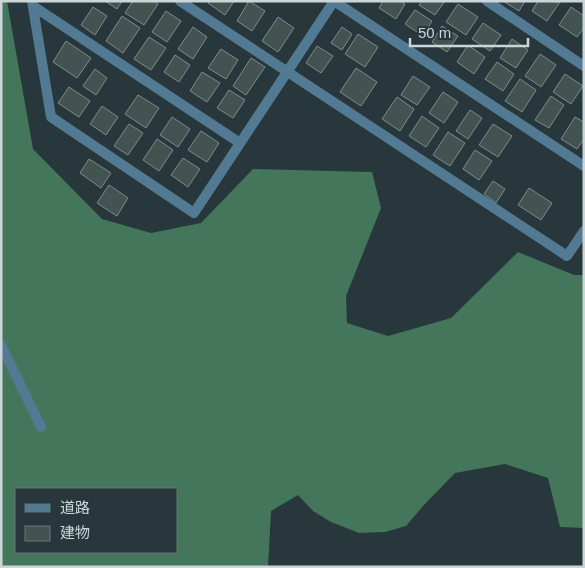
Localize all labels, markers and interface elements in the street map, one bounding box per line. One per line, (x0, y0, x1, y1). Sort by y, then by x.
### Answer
scale bar (410, 15, 528, 47)
text: 50 m (418, 24, 451, 41)
legend (15, 488, 178, 553)
text: 道路 (60, 499, 90, 516)
text: 建物 (60, 524, 90, 541)

